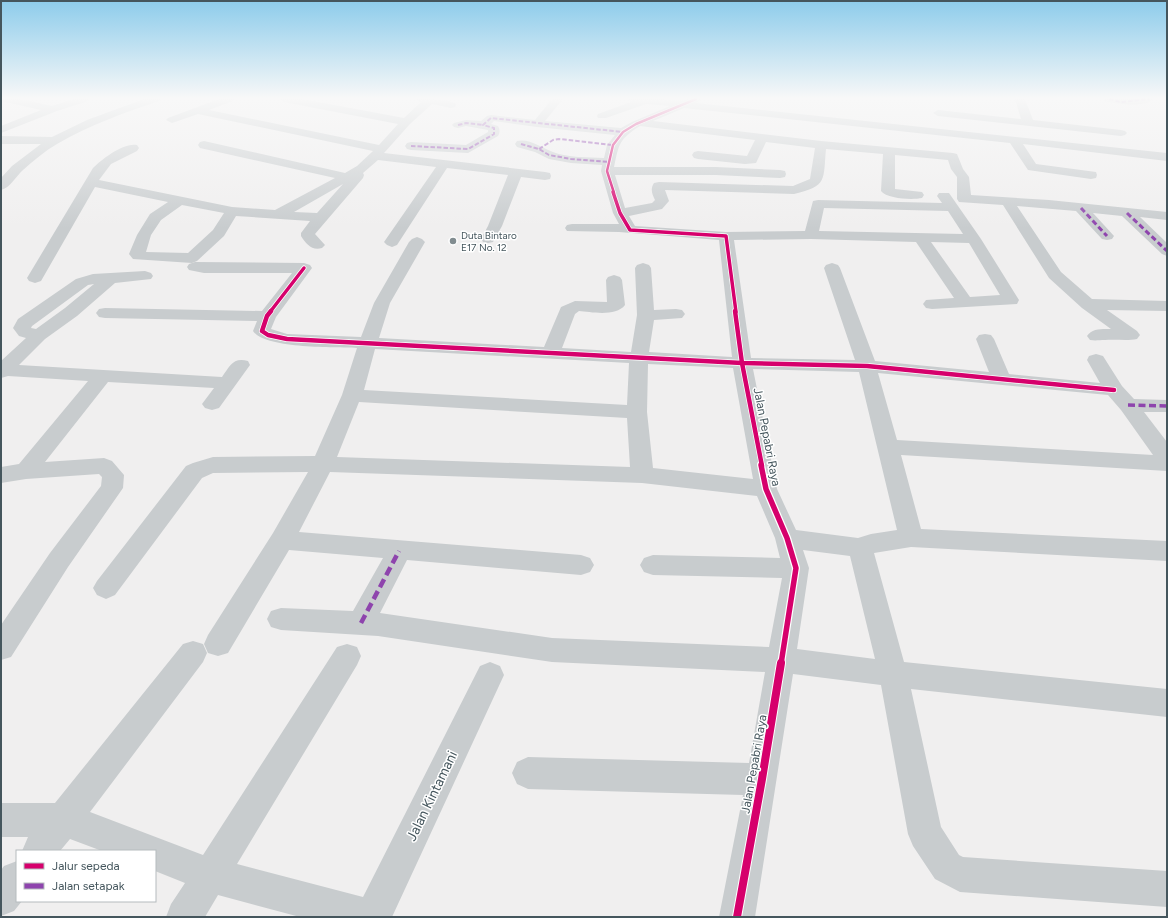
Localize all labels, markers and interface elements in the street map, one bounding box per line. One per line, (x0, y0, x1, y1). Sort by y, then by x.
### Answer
place label: Duta Bintaro E17 No. 12 (461, 229, 517, 254)
marker: Duta Bintaro E17 No. 12 (448, 236, 458, 246)
street label: Jalan Pepabri Raya (751, 387, 783, 487)
street label: Jalan Pepabri Raya (738, 714, 770, 814)
street label: Jalan Kintamani (403, 748, 461, 844)
legend (16, 850, 156, 902)
text: Jalur sepeda (52, 859, 120, 873)
text: Jalan setapak (52, 879, 125, 893)

